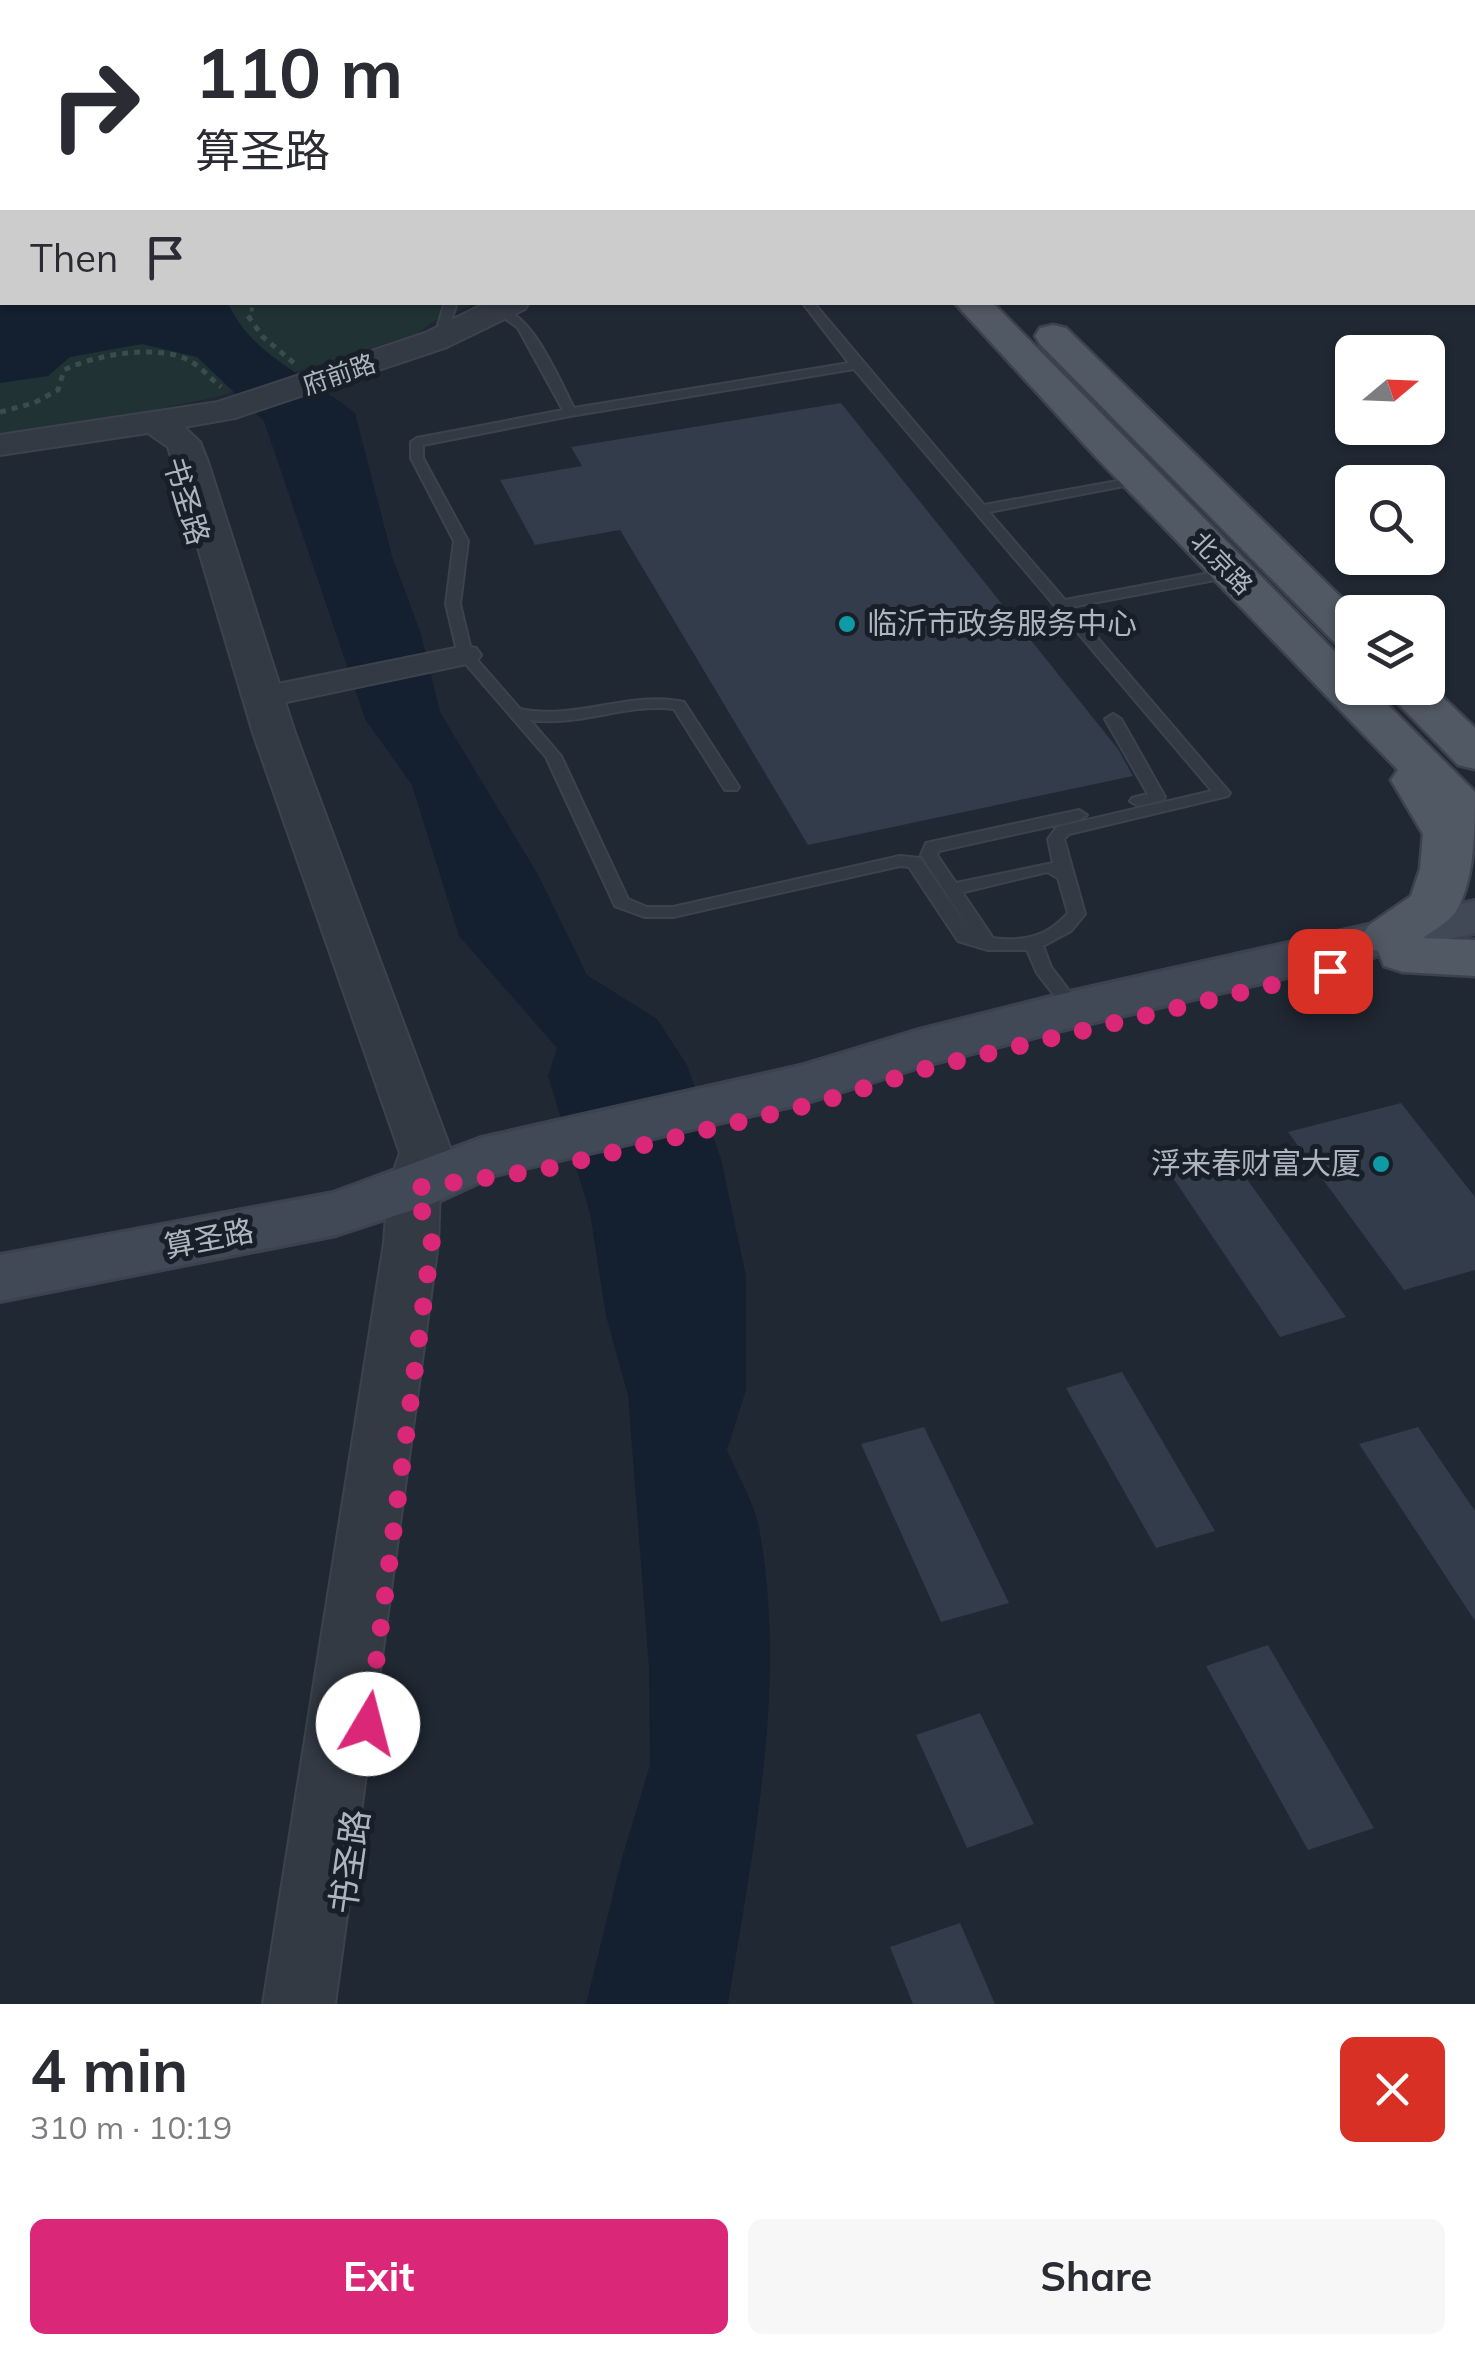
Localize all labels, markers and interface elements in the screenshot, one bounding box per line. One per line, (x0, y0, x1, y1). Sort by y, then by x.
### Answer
text: 110 m (195, 28, 403, 116)
icon: right (30, 40, 160, 170)
text: 算圣路 (195, 122, 330, 178)
icon: arrive (138, 230, 193, 285)
text: Then (30, 234, 118, 282)
north arrow (1335, 335, 1445, 445)
map controls (1335, 335, 1445, 705)
street label: 府前路 (298, 347, 379, 400)
street label: 书圣路 (156, 452, 218, 549)
button: search (1335, 465, 1445, 575)
street label: 北京路 (1185, 525, 1260, 600)
button: layers (1335, 595, 1445, 705)
place label: 临沂市政务服务中心 (867, 604, 1137, 642)
marker: 临沂市政务服务中心 (836, 613, 858, 635)
pin (1288, 929, 1373, 1014)
icon: arrive (1303, 944, 1358, 999)
place label: 浮来春财富大厦 (1151, 1144, 1361, 1182)
marker: 浮来春财富大厦 (1370, 1153, 1392, 1175)
street label: 算圣路 (161, 1211, 257, 1265)
position arrow (316, 1672, 420, 1776)
street label: 书圣路 (320, 1807, 378, 1917)
text: 4 min (30, 2032, 188, 2107)
button: close (1340, 2037, 1445, 2142)
text: 310 m · 10:19 (30, 2107, 232, 2147)
button: Exit (30, 2219, 728, 2334)
button: Share (748, 2219, 1445, 2334)

